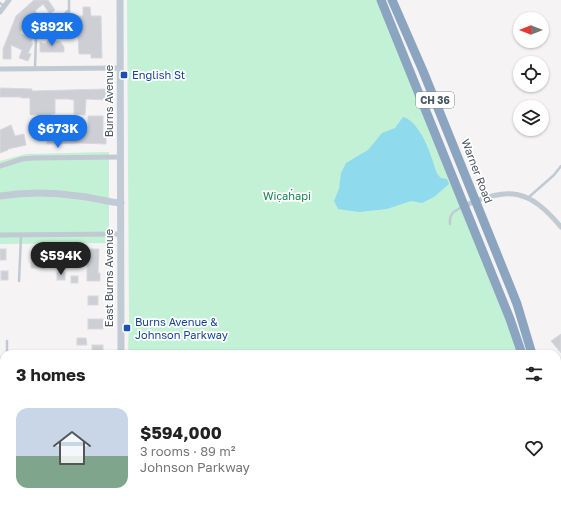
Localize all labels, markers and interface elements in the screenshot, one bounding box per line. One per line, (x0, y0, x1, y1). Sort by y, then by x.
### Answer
north arrow (513, 12, 549, 48)
map controls (513, 12, 549, 136)
pin: $892K (24, 13, 80, 47)
text: $892K (31, 18, 73, 34)
button: locate (513, 56, 549, 92)
street label: Burns Avenue (102, 65, 115, 137)
place label: English St (132, 68, 185, 81)
marker: English St (119, 70, 129, 80)
road number: CH 36 (416, 92, 454, 108)
button: layers (513, 100, 549, 136)
pin: $673K (30, 115, 86, 149)
text: $673K (37, 120, 79, 136)
street label: Warner Road (459, 137, 496, 205)
park label: Wic̣aḣapi (263, 188, 311, 202)
street label: East Burns Avenue (102, 229, 115, 327)
pin: $594K (33, 242, 89, 276)
text: $594K (40, 247, 82, 263)
place label: Burns Avenue & Johnson Parkway (135, 315, 228, 341)
marker: Burns Avenue & Johnson Parkway (122, 323, 132, 333)
icon: filters (523, 363, 545, 385)
text: 3 homes (16, 364, 86, 385)
text: $594,000 (140, 422, 222, 443)
icon: home (48, 424, 96, 472)
icon: heart (523, 437, 545, 459)
text: 3 rooms · 89 m² (140, 443, 235, 459)
text: Johnson Parkway (140, 459, 250, 475)

